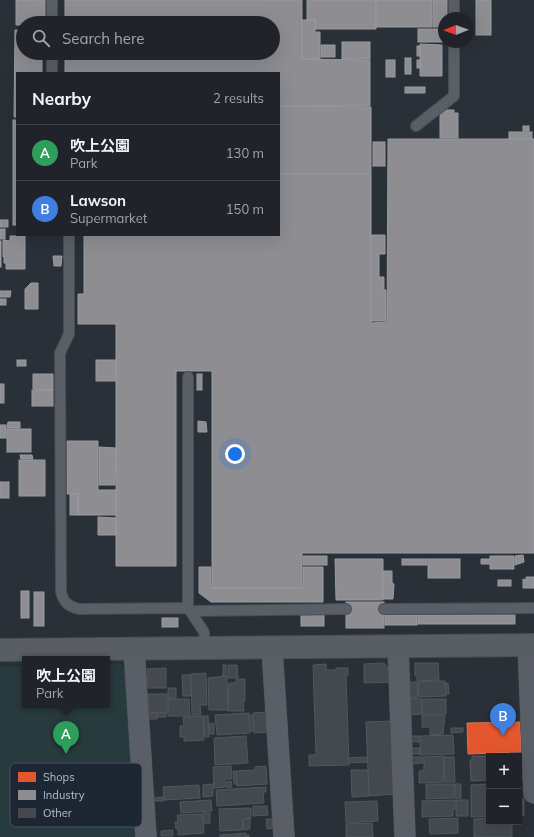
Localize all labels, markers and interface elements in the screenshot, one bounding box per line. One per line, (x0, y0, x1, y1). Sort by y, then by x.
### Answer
north arrow (438, 12, 474, 48)
search box (16, 16, 280, 60)
icon: search (30, 27, 52, 49)
text: Search here (62, 29, 144, 48)
text: Nearby (32, 88, 91, 109)
text: 2 results (213, 90, 264, 106)
text: 吹上公園 (70, 136, 130, 155)
text: A (40, 145, 50, 161)
text: 130 m (226, 145, 264, 161)
text: Park (70, 155, 97, 171)
text: Lawson (70, 191, 126, 210)
text: B (41, 201, 49, 217)
text: 150 m (226, 201, 264, 217)
text: Supermarket (70, 210, 147, 226)
your location (225, 444, 245, 464)
popup (22, 656, 110, 708)
text: 吹上公園 (36, 666, 96, 685)
text: Park (36, 685, 63, 701)
pin: B (490, 703, 516, 736)
pin: A (53, 721, 79, 754)
map controls (486, 753, 522, 825)
button: + (486, 753, 522, 789)
legend (10, 763, 142, 827)
text: Shops (43, 770, 75, 784)
text: Industry (43, 788, 85, 802)
button: − (486, 789, 522, 825)
text: Other (43, 806, 72, 820)

